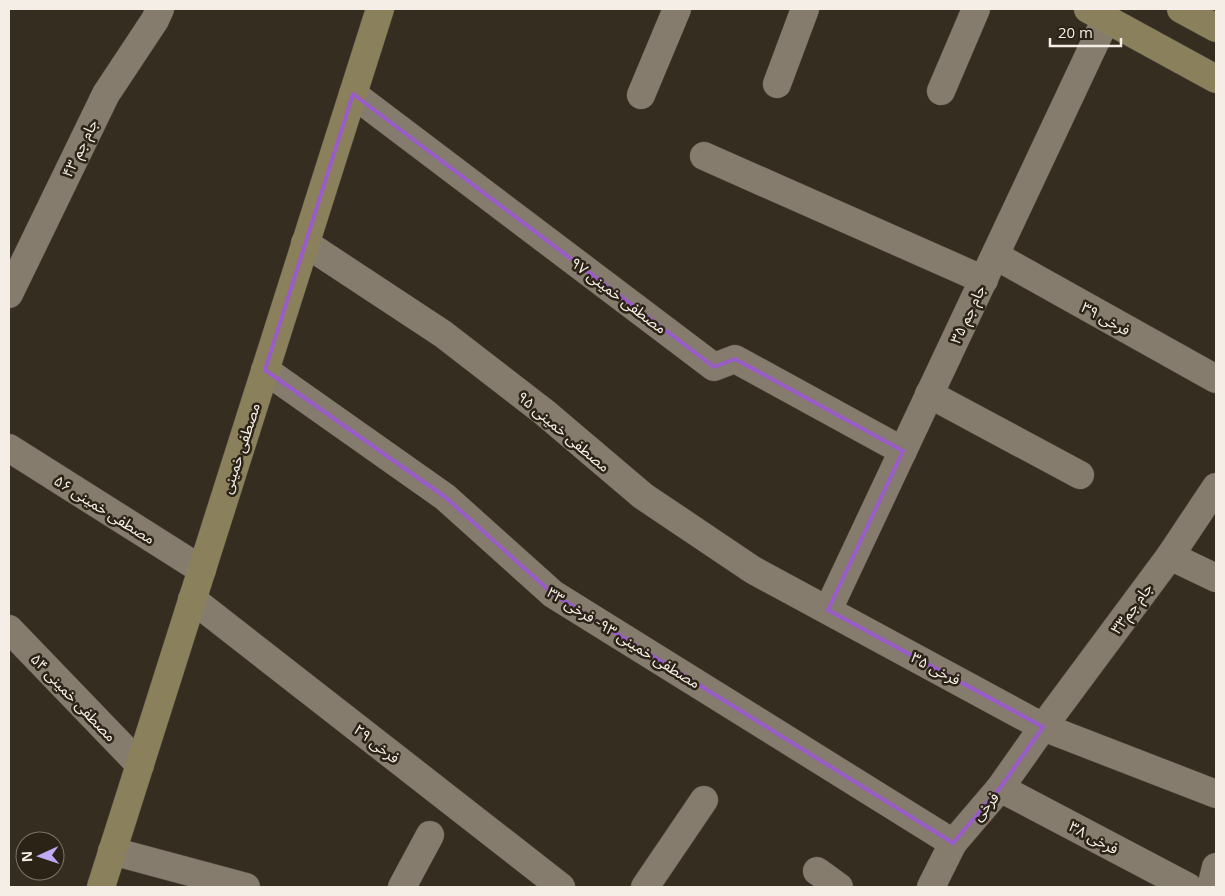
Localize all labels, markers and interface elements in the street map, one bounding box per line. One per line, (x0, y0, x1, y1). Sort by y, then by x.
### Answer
scale bar (1050, 15, 1121, 47)
text: 20 m (1058, 22, 1093, 42)
street label: جام جم ۴۳ (56, 115, 104, 181)
street label: مصطفی خمینی ۹۷ (567, 252, 671, 338)
street label: جام جم ۳۵ (945, 281, 991, 347)
street label: فرخی ۳۹ (1078, 296, 1134, 340)
street label: مصطفی خمینی ۹۵ (513, 386, 615, 476)
street label: مصطفی خمینی (216, 400, 264, 496)
street label: مصطفی خمینی ۵۶ (51, 470, 159, 548)
street label: جام جم۳۳ (1106, 578, 1158, 639)
street label: مصطفی خمینی ۹۳- فرخی ۳۳ (544, 582, 704, 692)
street label: فرخی ۳۵ (908, 647, 964, 689)
street label: مصطفی خمینی ۵۴ (27, 649, 121, 745)
street label: فرخی ۲۹ (350, 719, 404, 767)
street label: فرخی (967, 787, 1003, 825)
street label: فرخی ۳۸ (1066, 816, 1122, 858)
north arrow (15, 831, 65, 881)
text: N (17, 851, 36, 863)

